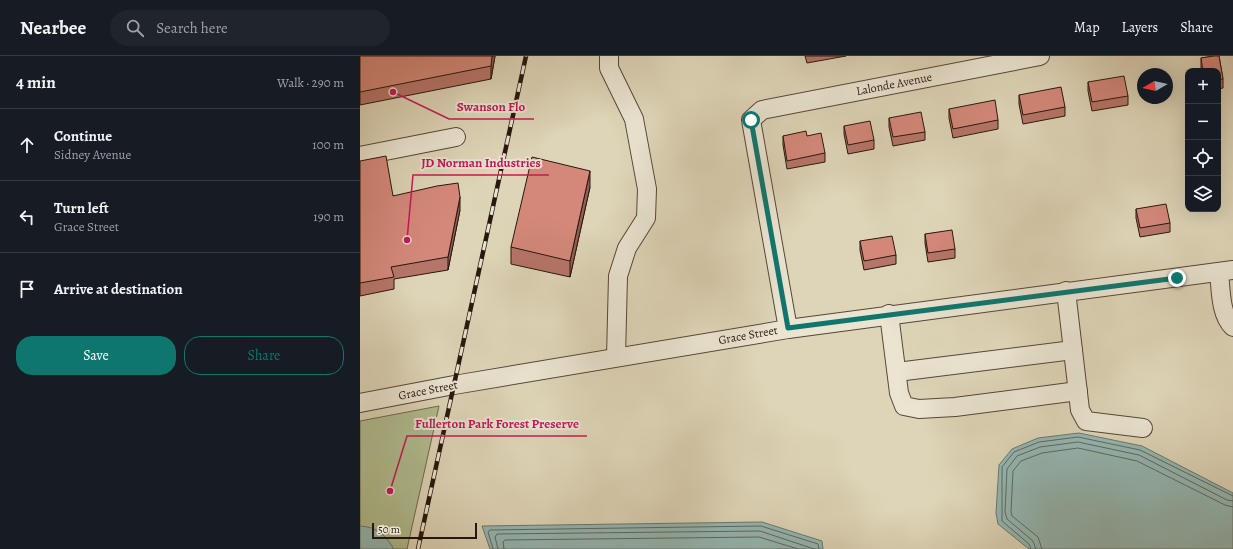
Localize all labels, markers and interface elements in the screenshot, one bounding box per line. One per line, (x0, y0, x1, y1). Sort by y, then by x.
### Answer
search box (110, 10, 390, 46)
text: Nearbee (20, 15, 86, 41)
icon: search (124, 17, 146, 39)
text: Search here (156, 18, 228, 38)
text: Map (1074, 18, 1100, 37)
text: Layers (1122, 18, 1158, 37)
text: Share (1180, 18, 1213, 37)
north arrow (1137, 68, 1173, 104)
map controls (1185, 68, 1221, 212)
button: + (1185, 68, 1221, 104)
street label: Lalonde Avenue (855, 69, 933, 99)
text: 4 min (16, 71, 56, 94)
text: Walk · 290 m (277, 74, 344, 91)
callout: Swanson Flo (449, 94, 534, 119)
text: Swanson Flo (457, 98, 526, 115)
button: − (1185, 104, 1221, 140)
route start (742, 111, 760, 129)
text: Continue (54, 126, 112, 146)
icon: ahead (16, 134, 38, 156)
text: 100 m (312, 136, 344, 153)
button: locate (1185, 140, 1221, 176)
text: Sidney Avenue (54, 146, 131, 163)
callout: JD Norman Industries (413, 150, 549, 175)
text: JD Norman Industries (421, 154, 541, 171)
button: layers (1185, 176, 1221, 212)
text: Turn left (54, 198, 109, 218)
icon: left (16, 206, 38, 228)
text: 190 m (313, 208, 344, 225)
text: Grace Street (54, 218, 119, 235)
route end (1168, 269, 1186, 287)
icon: arrive (16, 278, 38, 300)
text: Arrive at destination (54, 279, 183, 299)
street label: Grace Street (717, 322, 779, 348)
button: Save (16, 336, 176, 375)
button: Share (184, 336, 344, 375)
street label: Grace Street (397, 376, 459, 404)
callout: Fullerton Park Forest Preserve (407, 411, 587, 436)
text: Fullerton Park Forest Preserve (415, 415, 579, 432)
scale bar (372, 521, 477, 540)
text: 50 m (378, 522, 400, 537)

